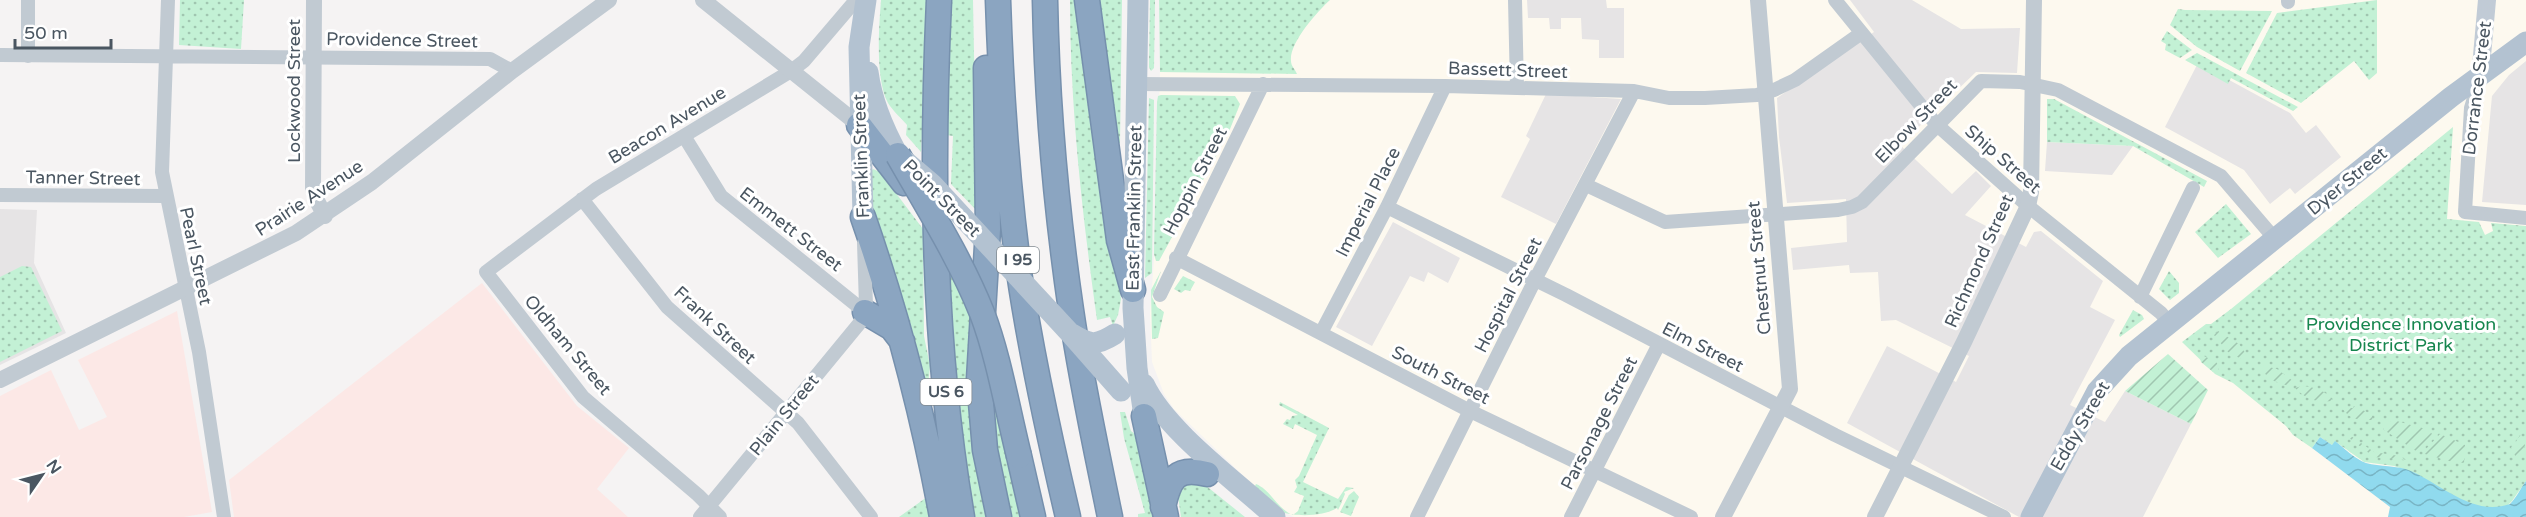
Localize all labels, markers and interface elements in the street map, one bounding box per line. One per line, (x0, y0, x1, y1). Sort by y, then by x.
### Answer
scale bar (15, 12, 111, 50)
street label: Lockwood Street (283, 19, 305, 163)
street label: Dorrance Street (2458, 20, 2496, 156)
text: 50 m (24, 22, 68, 44)
street label: Providence Street (326, 28, 478, 52)
street label: Bassett Street (1448, 57, 1568, 83)
street label: Elbow Street (1870, 74, 1962, 168)
street label: Beacon Avenue (604, 81, 730, 169)
street label: Franklin Street (848, 93, 874, 218)
street label: Ship Street (1960, 120, 2046, 198)
street label: Hoppin Street (1158, 123, 1232, 239)
street label: East Franklin Street (1122, 125, 1146, 291)
street label: Dyer Street (2303, 142, 2391, 220)
street label: Imperial Place (1331, 144, 1405, 260)
street label: Prairie Avenue (251, 155, 367, 241)
street label: Point Street (899, 155, 986, 242)
street label: Tanner Street (25, 166, 141, 190)
street label: Emmett Street (735, 182, 847, 276)
street label: Richmond Street (1940, 191, 2018, 331)
street label: Chestnut Street (1742, 200, 1776, 336)
street label: Pearl Street (175, 205, 217, 307)
street label: Hospital Street (1470, 234, 1547, 356)
road number: I 95 (997, 247, 1039, 273)
street label: Frank Street (669, 281, 761, 369)
street label: Oldham Street (520, 290, 616, 400)
park label: Providence Innovation District Park (2306, 313, 2496, 356)
street label: Elm Street (1659, 317, 1748, 377)
street label: South Street (1388, 341, 1494, 409)
street label: Parsonage Street (1556, 352, 1642, 493)
street label: Plain Street (745, 370, 824, 460)
street label: Eddy Street (2046, 377, 2115, 475)
road number: US 6 (920, 379, 972, 405)
north arrow (12, 445, 72, 505)
text: N (42, 456, 65, 478)

